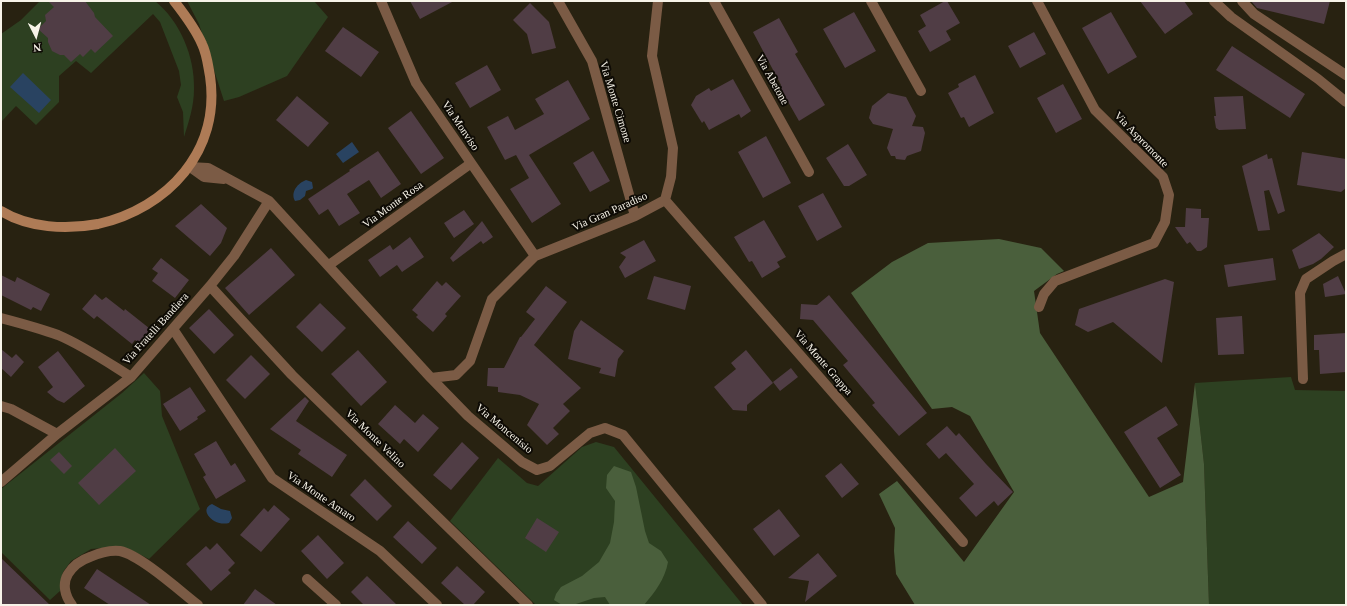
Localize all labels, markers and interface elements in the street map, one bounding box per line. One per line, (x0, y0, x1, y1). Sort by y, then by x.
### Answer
north arrow (16, 16, 56, 56)
text: N (33, 42, 42, 54)
street label: Via Abetone (751, 50, 793, 110)
street label: Via Monte Cimone (595, 56, 635, 148)
street label: Via Monviso (438, 97, 482, 155)
street label: Via Aspromonte (1108, 106, 1174, 174)
street label: Via Monte Rosa (358, 177, 428, 233)
street label: Via Gran Paradiso (567, 188, 653, 236)
street label: Via Fratelli Bandiera (117, 287, 195, 371)
street label: Via Monte Grappa (788, 325, 858, 401)
street label: Via Moncenisio (471, 399, 537, 459)
street label: Via Monte Velino (340, 405, 410, 473)
street label: Via Monte Amaro (281, 467, 361, 527)

